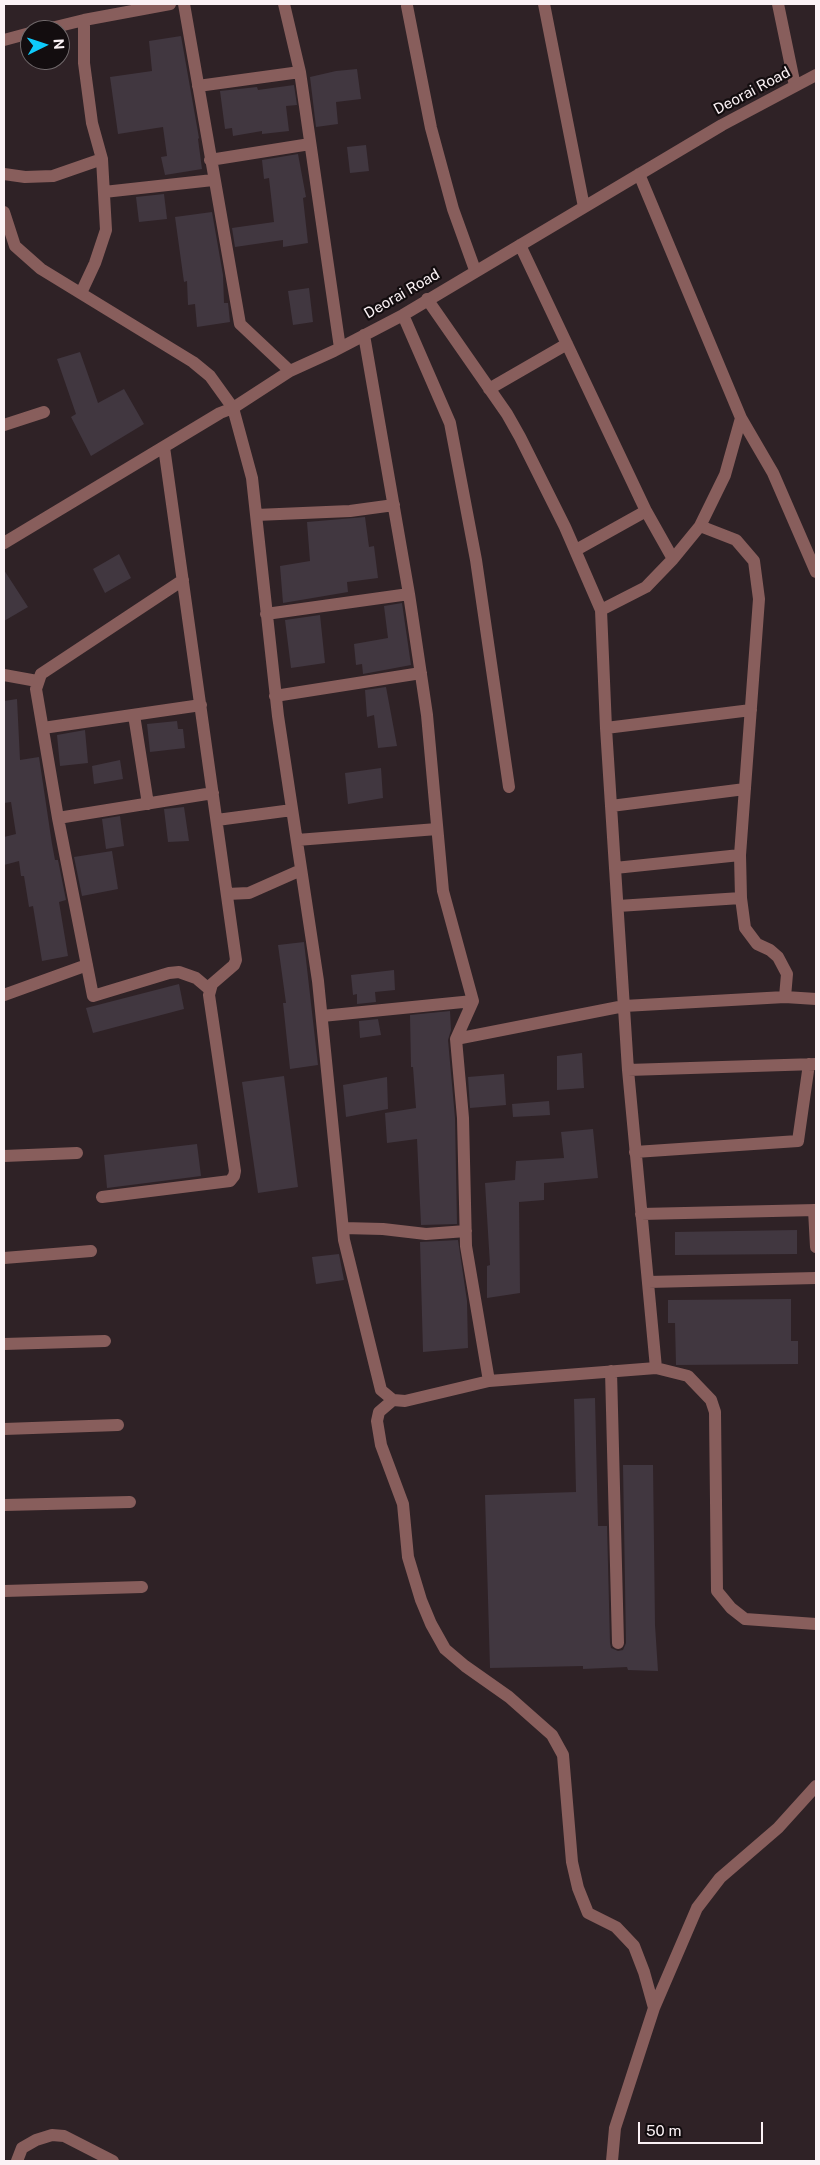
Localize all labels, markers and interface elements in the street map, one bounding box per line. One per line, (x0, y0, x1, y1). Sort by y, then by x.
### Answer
north arrow (20, 20, 70, 70)
text: N (51, 38, 67, 50)
street label: Deorai Road (711, 63, 793, 119)
street label: Deorai Road (361, 265, 443, 323)
scale bar (640, 2112, 765, 2144)
text: 50 m (646, 2122, 681, 2139)

